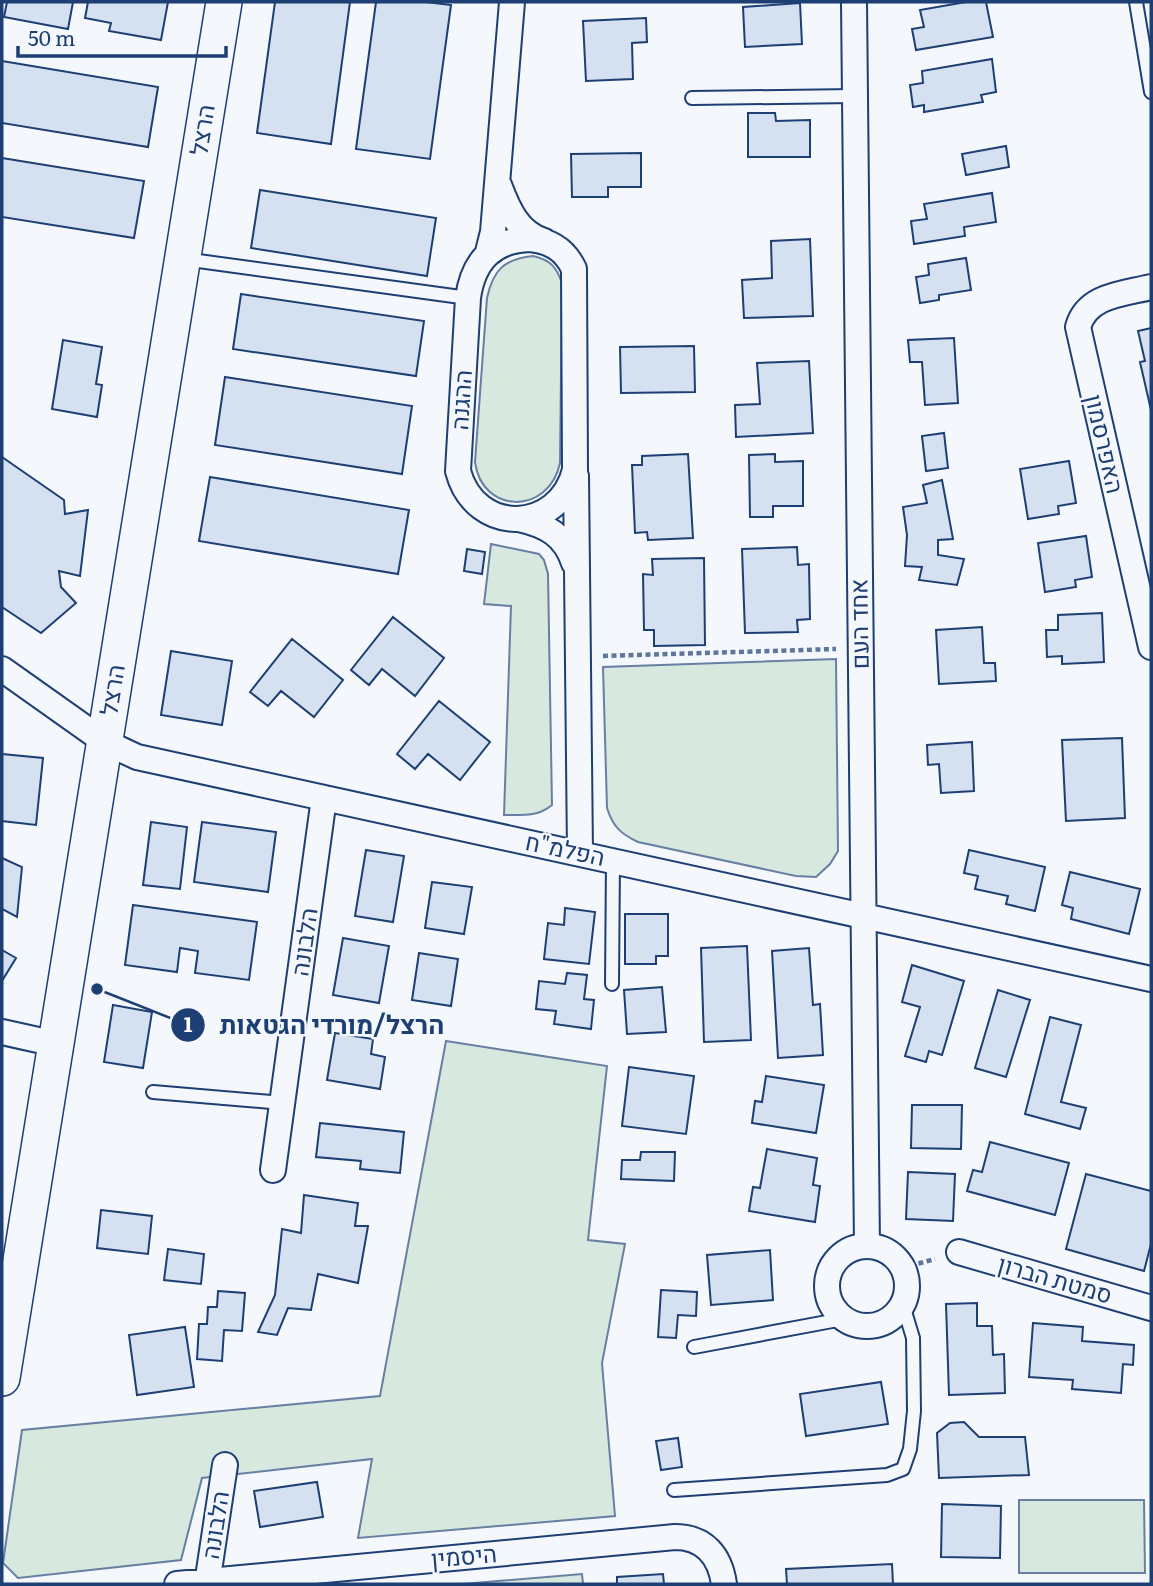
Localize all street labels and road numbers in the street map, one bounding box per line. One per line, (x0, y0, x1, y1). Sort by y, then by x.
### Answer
street label: הרצל (179, 102, 222, 158)
street label: ההגנה (440, 369, 479, 431)
street label: האפרסמון (1078, 390, 1135, 496)
street label: אחד העם (839, 578, 876, 670)
street label: הרצל (89, 662, 132, 718)
street label: הפלמ"ח (522, 822, 609, 873)
street label: הלבונה (280, 905, 325, 978)
street label: סמטת הברון (994, 1245, 1117, 1311)
street label: הלבונה (191, 1488, 236, 1561)
street label: היסמין (429, 1534, 498, 1575)

